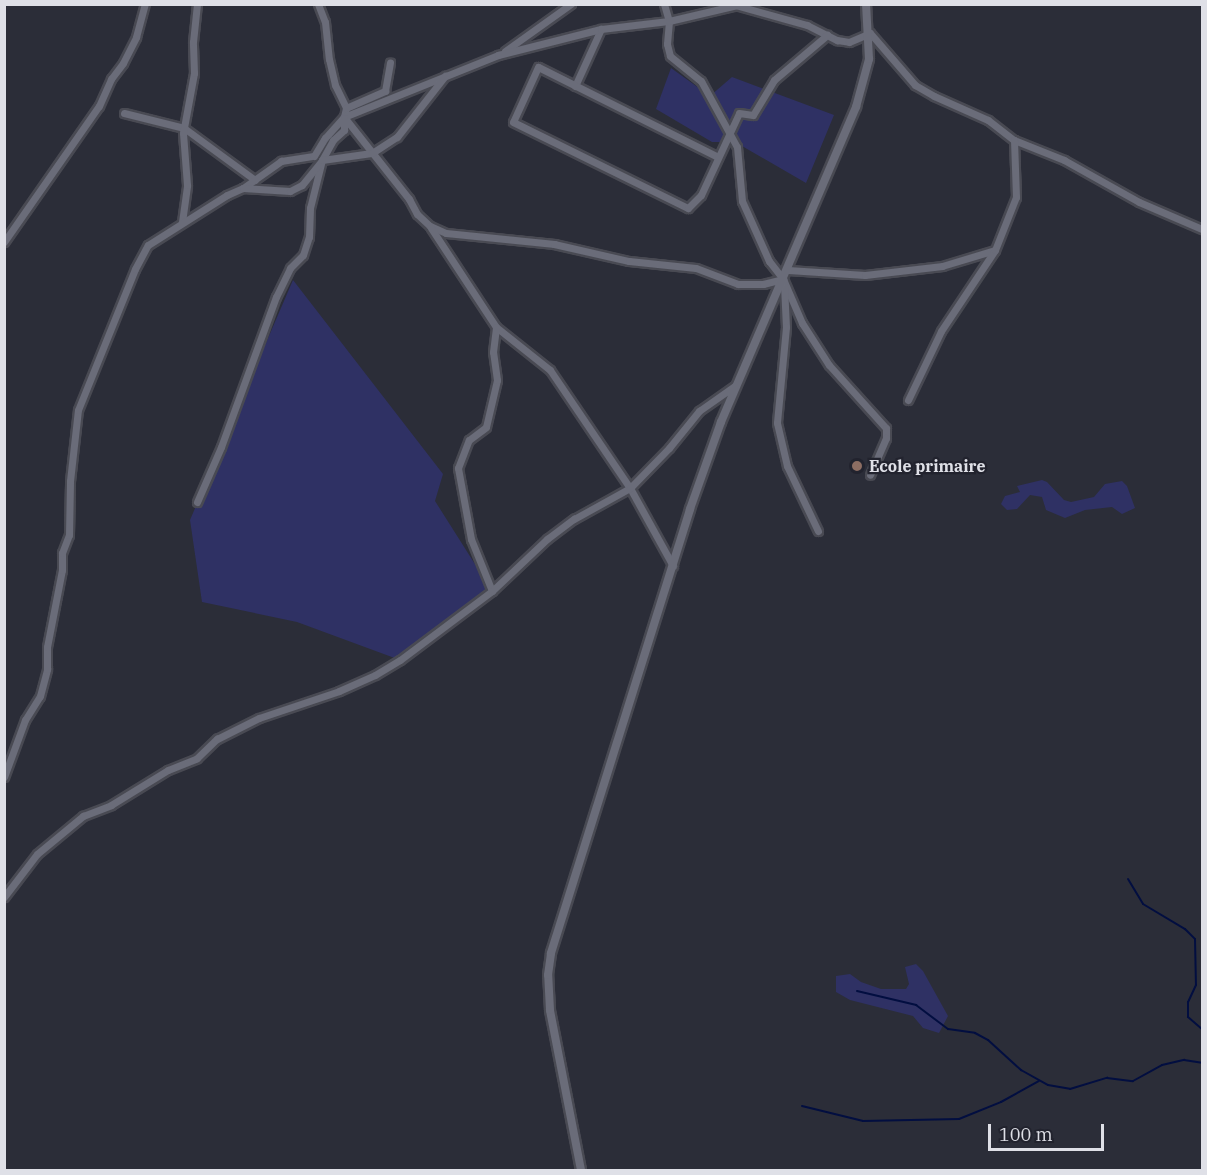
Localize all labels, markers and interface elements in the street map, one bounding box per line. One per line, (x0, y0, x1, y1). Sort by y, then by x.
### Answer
place label: Ecole primaire (869, 456, 985, 476)
marker: Ecole primaire (850, 459, 864, 473)
scale bar (991, 1112, 1106, 1150)
text: 100 m (999, 1123, 1053, 1146)

